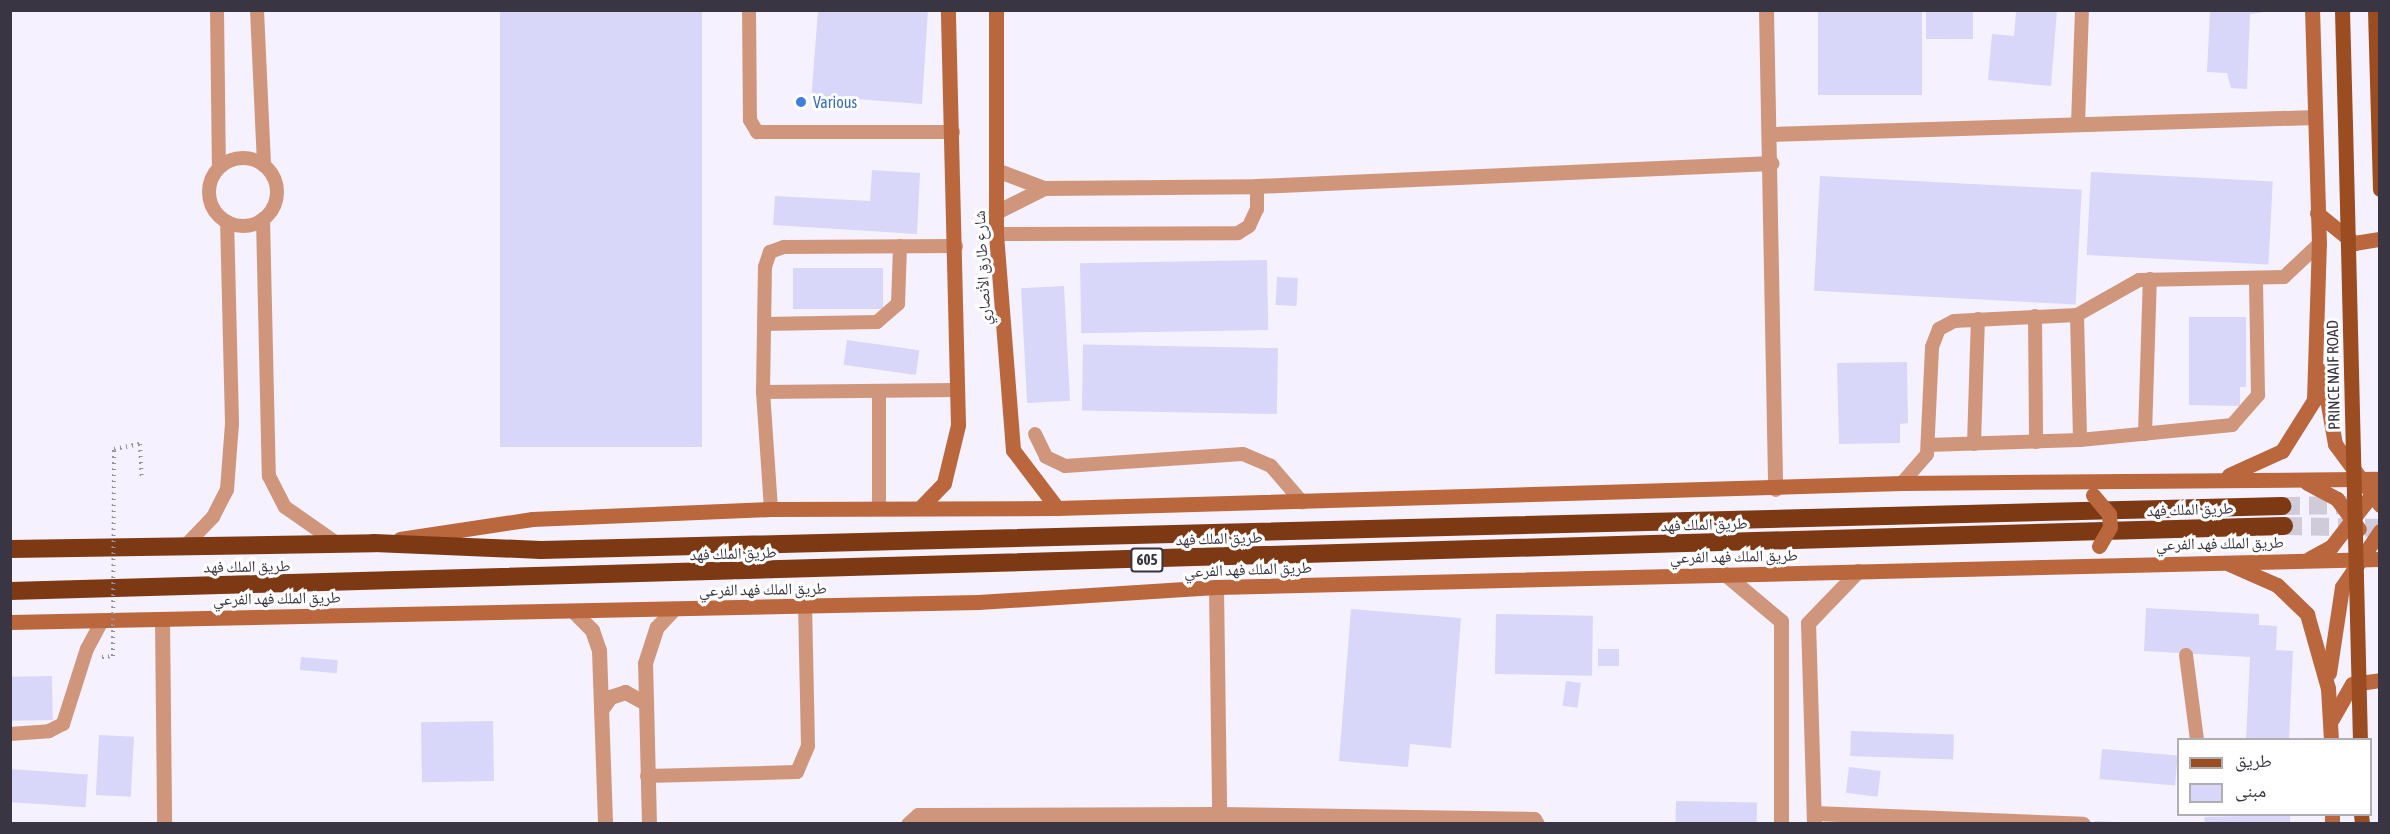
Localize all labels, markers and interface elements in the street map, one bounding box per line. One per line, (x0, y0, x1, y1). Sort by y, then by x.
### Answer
place label: Various (813, 92, 857, 112)
marker: Various (794, 95, 808, 109)
street label: شارع طارق الأنصاري (969, 210, 995, 326)
street label: PRINCE NAIF ROAD (2322, 320, 2344, 430)
street label: طريق الملك فهد (2146, 498, 2234, 520)
street label: طريق الملك فهد (1660, 513, 1748, 535)
street label: طريق الملك فهد (1175, 527, 1263, 549)
street label: طريق الملك فهد الفرعي (2156, 532, 2284, 554)
street label: طريق الملك فهد (689, 542, 777, 564)
street label: طريق الملك فهد الفرعي (1670, 545, 1798, 567)
road number: 605 (1129, 548, 1165, 572)
street label: طريق الملك فهد (203, 556, 291, 576)
street label: طريق الملك فهد الفرعي (1184, 557, 1312, 581)
street label: طريق الملك فهد الفرعي (699, 578, 827, 600)
street label: طريق الملك فهد الفرعي (213, 587, 341, 609)
legend (2177, 738, 2372, 816)
text: طريق (2235, 750, 2272, 771)
text: مبنى (2235, 780, 2266, 801)

